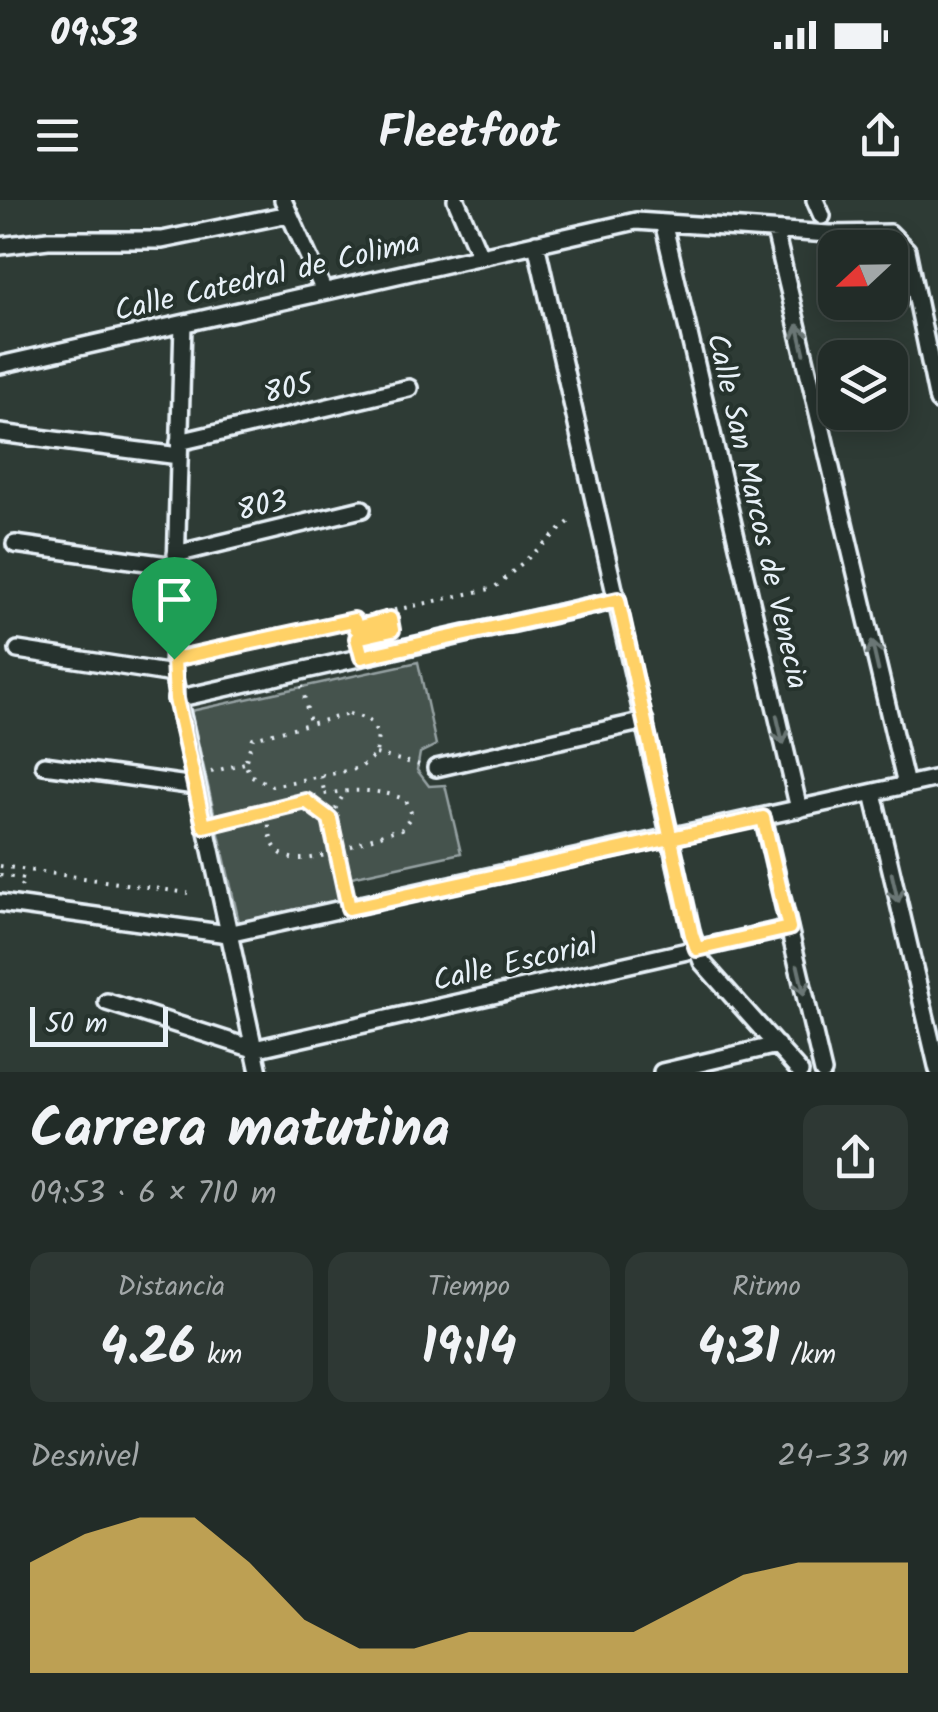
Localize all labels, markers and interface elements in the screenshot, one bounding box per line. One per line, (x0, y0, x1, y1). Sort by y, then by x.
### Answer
text: 09:53 (50, 5, 138, 65)
text: Fleetfoot (378, 99, 560, 171)
icon: menu (30, 108, 85, 163)
icon: share (853, 108, 908, 163)
street label: Calle Catedral de Colima (110, 219, 425, 336)
north arrow (818, 230, 908, 320)
map controls (818, 230, 908, 430)
one-way arrow (791, 324, 809, 356)
street label: Calle San Marcos de Venecia (692, 329, 820, 694)
button: layers (818, 340, 908, 430)
street label: 805 (259, 361, 320, 419)
street label: 803 (233, 478, 292, 536)
pin (132, 557, 217, 660)
icon: arrive (147, 572, 202, 627)
one-way arrow (865, 641, 883, 673)
one-way arrow (772, 713, 790, 745)
one-way arrow (887, 871, 905, 903)
street label: Calle Escorial (428, 922, 603, 1006)
one-way arrow (793, 963, 811, 995)
scale bar (30, 1002, 168, 1046)
text: 50 m (45, 1002, 108, 1047)
text: Carrera matutina (30, 1088, 450, 1175)
button: share (803, 1105, 908, 1210)
text: 09:53 · 6 × 710 m (30, 1169, 276, 1220)
text: Distancia (117, 1265, 225, 1310)
text: Tiempo (428, 1265, 510, 1310)
text: Ritmo (732, 1265, 801, 1310)
text: 4.26 (100, 1310, 196, 1390)
text: 19:14 (421, 1310, 517, 1390)
text: 4:31 (697, 1310, 779, 1390)
text: km (196, 1333, 242, 1378)
text: /km (779, 1333, 836, 1378)
text: Desnivel (30, 1432, 139, 1483)
text: 24–33 m (777, 1432, 908, 1483)

